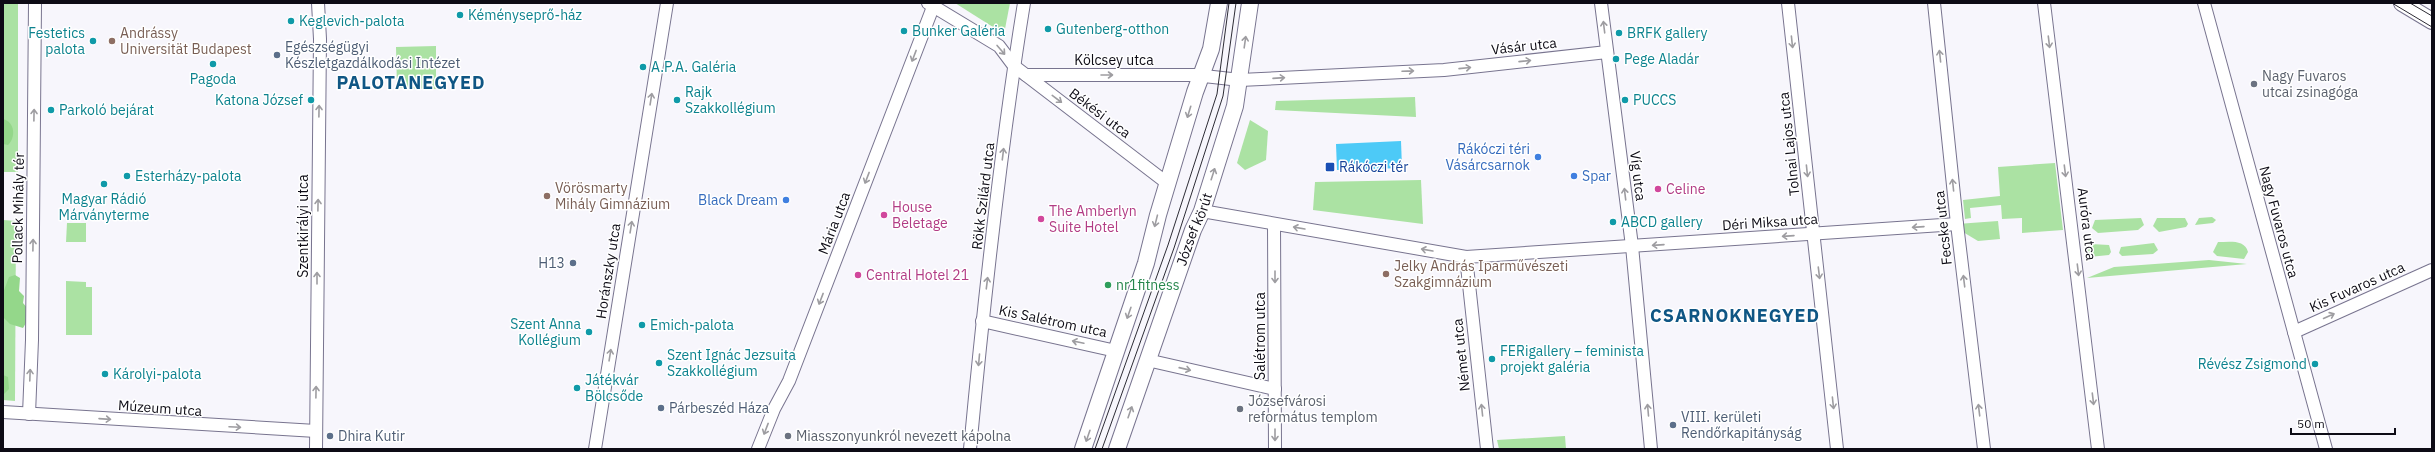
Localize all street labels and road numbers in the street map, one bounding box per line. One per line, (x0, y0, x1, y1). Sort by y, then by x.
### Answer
street label: Vásár utca (1490, 34, 1558, 58)
street label: Kölcsey utca (1074, 51, 1154, 69)
street label: Békési utca (1066, 84, 1135, 142)
street label: Tolnai Lajos utca (1775, 91, 1803, 197)
street label: Rökk Szilárd utca (967, 141, 999, 251)
street label: Víg utca (1626, 150, 1650, 202)
street label: Pollack Mihály tér (8, 152, 28, 264)
street label: Nagy Fuvaros utca (2255, 164, 2303, 280)
street label: Szentkirályi utca (294, 174, 312, 278)
street label: Auróra utca (2074, 187, 2100, 262)
street label: Mária utca (814, 189, 854, 257)
street label: Fecske utca (1930, 190, 1956, 266)
street label: József körút (1172, 191, 1216, 268)
street label: Déri Miksa utca (1721, 210, 1819, 234)
street label: Horánszky utca (592, 221, 625, 320)
street label: Kis Fuvaros utca (2307, 258, 2408, 316)
street label: Salétrom utca (1251, 292, 1269, 380)
street label: Kis Salétrom utca (997, 301, 1109, 341)
street label: Német utca (1448, 317, 1474, 392)
street label: Múzeum utca (117, 396, 203, 420)

